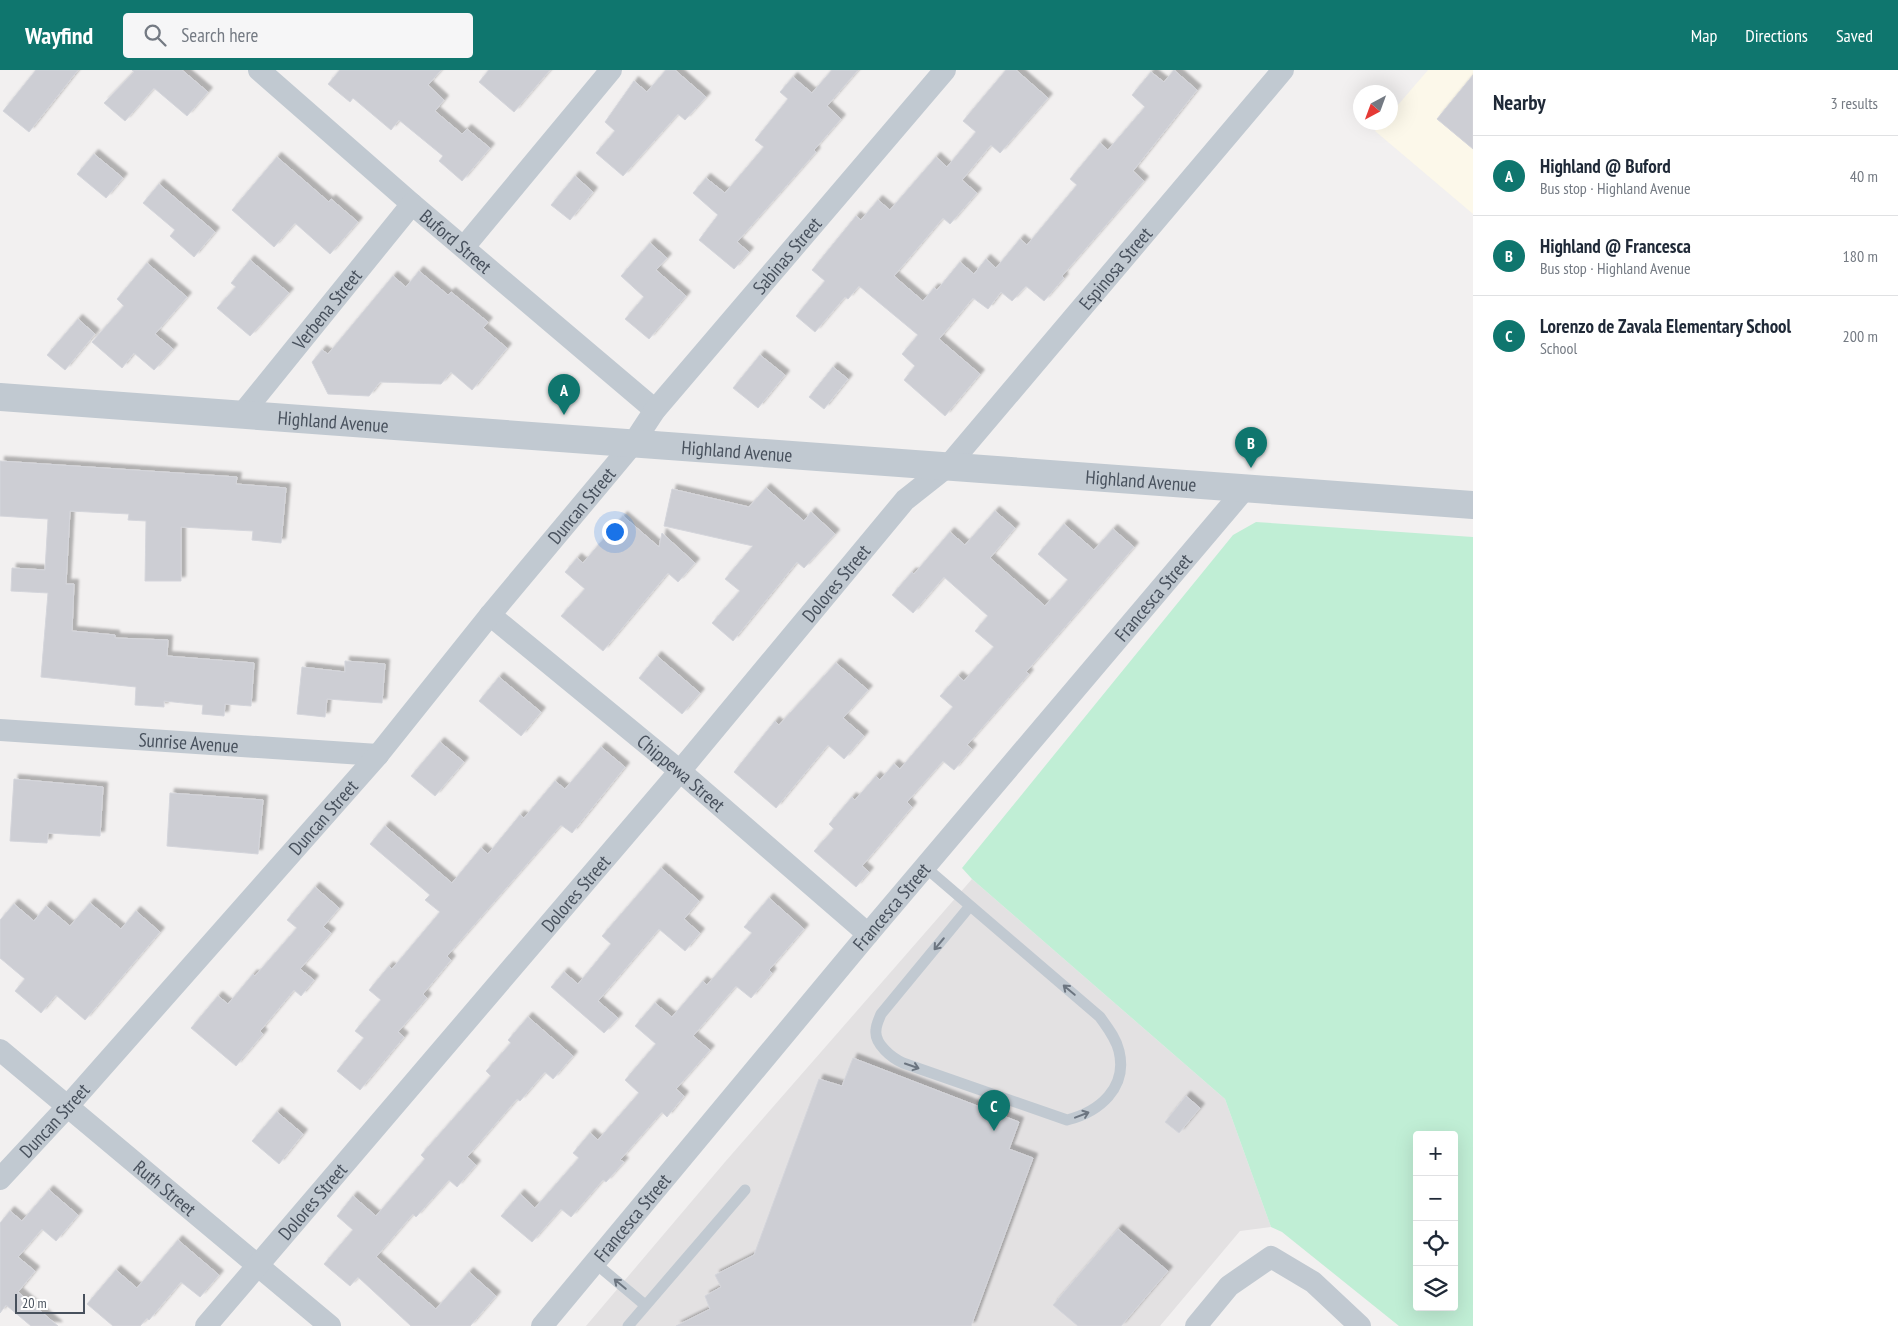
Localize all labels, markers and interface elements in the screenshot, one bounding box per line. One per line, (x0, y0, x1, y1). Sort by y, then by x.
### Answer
search box (123, 13, 473, 58)
text: Wayfind (25, 20, 93, 51)
icon: search (141, 21, 169, 49)
text: Search here (181, 23, 258, 47)
text: Map (1691, 24, 1717, 47)
text: Directions (1745, 24, 1808, 47)
text: Saved (1836, 24, 1873, 47)
north arrow (1353, 85, 1398, 130)
text: Nearby (1493, 89, 1546, 116)
text: 3 results (1831, 93, 1878, 113)
text: Highland @ Buford (1540, 154, 1671, 178)
text: A (1505, 166, 1513, 186)
text: 40 m (1850, 166, 1878, 186)
text: Bus stop · Highland Avenue (1540, 178, 1691, 198)
street label: Buford Street (415, 204, 497, 279)
street label: Sabinas Street (747, 211, 827, 299)
street label: Espinosa Street (1074, 221, 1158, 315)
text: Highland @ Francesca (1540, 234, 1691, 258)
text: B (1505, 246, 1513, 266)
text: 180 m (1843, 246, 1878, 266)
text: Bus stop · Highland Avenue (1540, 258, 1691, 278)
street label: Verbena Street (287, 263, 367, 355)
text: Lorenzo de Zavala Elementary School (1540, 314, 1791, 338)
text: C (1505, 326, 1513, 346)
text: 200 m (1843, 326, 1878, 346)
text: School (1540, 338, 1577, 358)
pin: A (548, 374, 580, 415)
street label: Highland Avenue (277, 405, 390, 437)
pin: B (1235, 427, 1267, 468)
street label: Highland Avenue (681, 435, 793, 467)
street label: Duncan Street (543, 462, 621, 549)
street label: Highland Avenue (1085, 465, 1197, 497)
your location (602, 519, 628, 545)
street label: Dolores Street (797, 539, 876, 627)
street label: Francesca Street (1109, 548, 1198, 646)
street label: Sunrise Avenue (138, 727, 239, 758)
street label: Chippewa Street (632, 729, 731, 817)
street label: Duncan Street (283, 774, 363, 860)
street label: Dolores Street (536, 849, 616, 937)
street label: Francesca Street (847, 857, 936, 955)
one-way arrow (933, 937, 944, 950)
one-way arrow (1062, 984, 1075, 996)
one-way arrow (904, 1062, 919, 1071)
street label: Duncan Street (14, 1077, 95, 1163)
pin: C (978, 1090, 1010, 1131)
one-way arrow (1074, 1110, 1089, 1119)
map controls (1413, 1131, 1458, 1311)
button: + (1413, 1131, 1458, 1176)
street label: Ruth Street (129, 1155, 202, 1221)
street label: Dolores Street (273, 1157, 353, 1245)
street label: Francesca Street (589, 1168, 676, 1267)
button: − (1413, 1176, 1458, 1221)
button: locate (1413, 1221, 1458, 1266)
button: layers (1413, 1266, 1458, 1311)
one-way arrow (614, 1279, 627, 1290)
scale bar (15, 1291, 85, 1314)
text: 20 m (22, 1294, 47, 1312)

